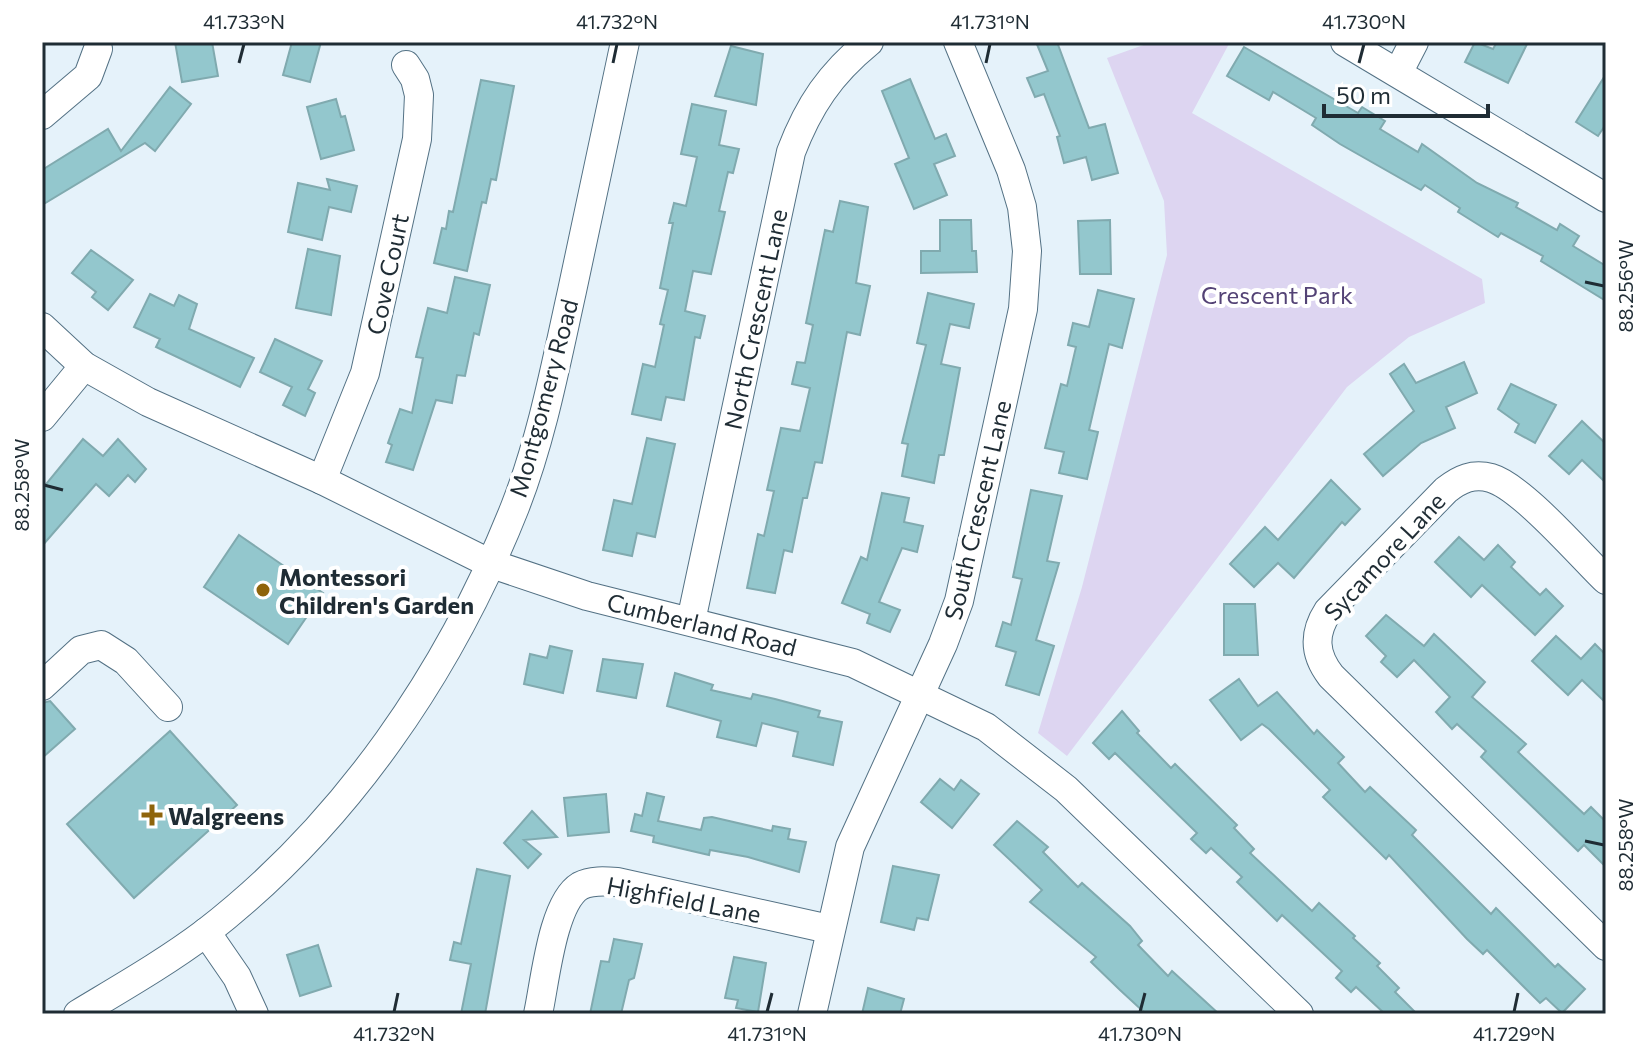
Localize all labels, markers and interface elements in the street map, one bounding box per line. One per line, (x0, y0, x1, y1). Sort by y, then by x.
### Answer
text: 41.733°N (203, 9, 285, 33)
text: 41.732°N (576, 9, 658, 33)
text: 41.731°N (950, 9, 1030, 33)
text: 41.730°N (1322, 9, 1406, 33)
scale bar (1324, 68, 1488, 118)
text: 50 m (1336, 80, 1391, 109)
street label: North Crescent Lane (717, 206, 793, 432)
street label: Cove Court (360, 211, 414, 337)
text: 88.256°W (1613, 239, 1637, 333)
park label: Crescent Park (1201, 280, 1353, 309)
street label: Montgomery Road (503, 296, 583, 500)
street label: South Crescent Lane (938, 397, 1016, 623)
text: 88.258°W (9, 438, 33, 532)
street label: Sycamore Lane (1317, 486, 1451, 626)
place label: Montessori Children's Garden (279, 562, 474, 619)
marker: Montessori Children's Garden (254, 581, 272, 599)
street label: Cumberland Road (604, 586, 800, 662)
text: 88.258°W (1613, 798, 1637, 892)
place label: Walgreens (168, 801, 284, 830)
marker: Walgreens (143, 806, 161, 824)
street label: Highfield Lane (604, 870, 764, 928)
text: 41.732°N (353, 1021, 435, 1045)
text: 41.731°N (727, 1021, 807, 1045)
text: 41.730°N (1098, 1021, 1182, 1045)
text: 41.729°N (1473, 1021, 1555, 1045)

